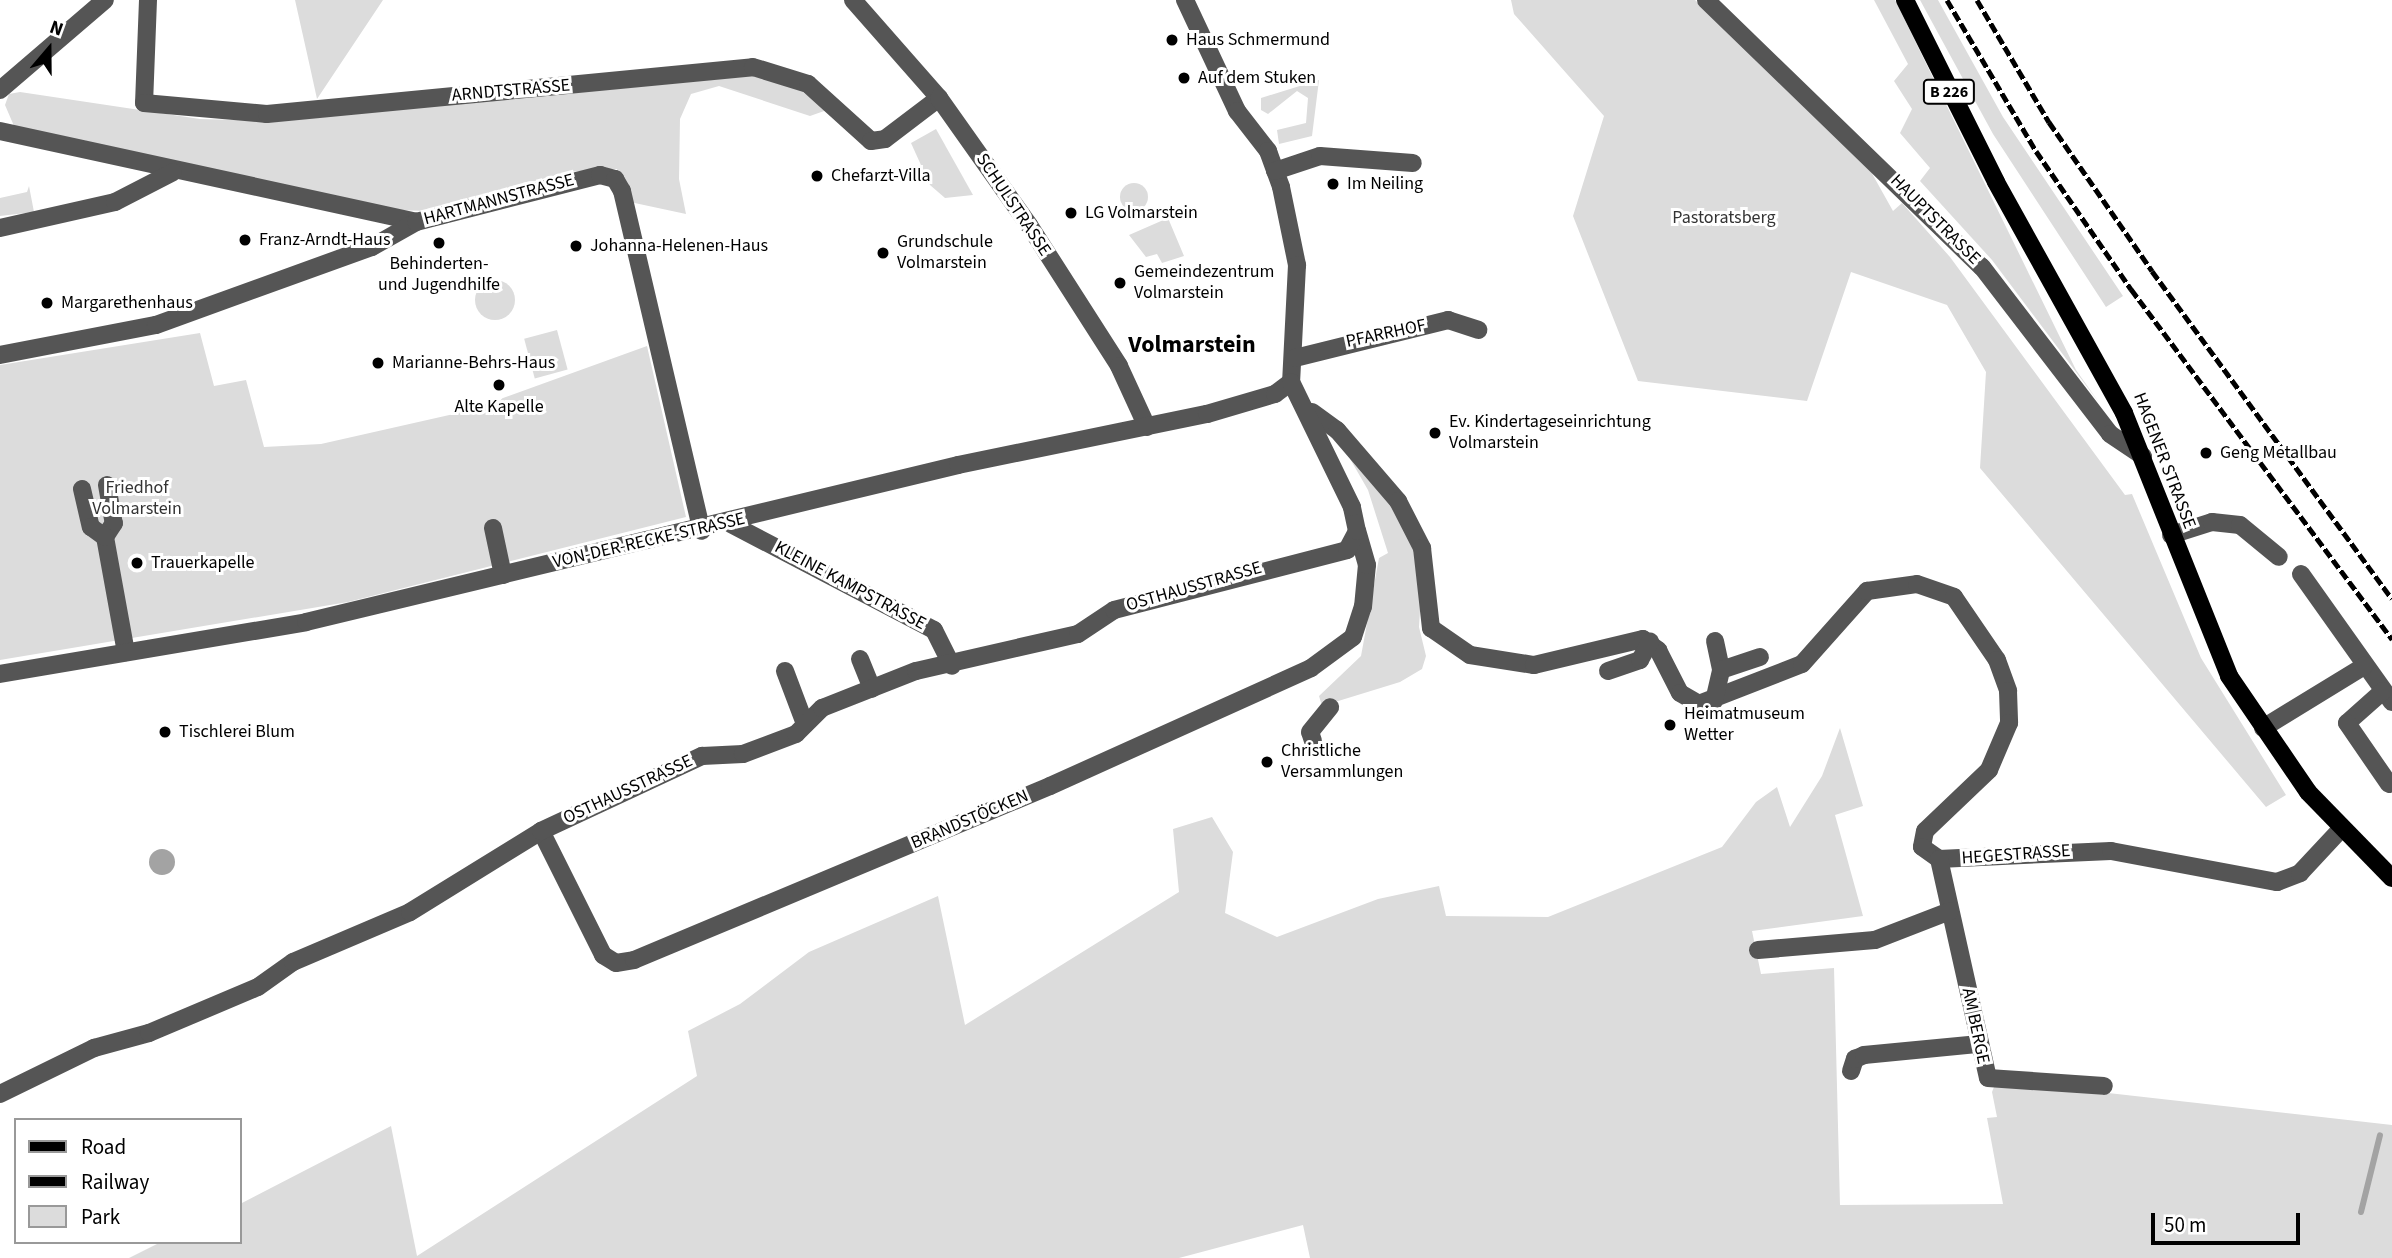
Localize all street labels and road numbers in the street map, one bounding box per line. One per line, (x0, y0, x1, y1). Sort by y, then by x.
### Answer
street label: ARNDTSTRASSE (451, 75, 571, 107)
road number: B 226 (1923, 80, 1975, 104)
street label: SCHULSTRASSE (971, 150, 1055, 260)
street label: HARTMANNSTRASSE (422, 170, 576, 230)
street label: HAUPTSTRASSE (1885, 170, 1985, 270)
street label: PFARRHOF (1344, 315, 1428, 353)
street label: HAGENER STRASSE (2128, 390, 2200, 532)
street label: VON-DER-RECKE-STRASSE (551, 508, 747, 574)
street label: KLEINE KAMPSTRASSE (771, 537, 929, 635)
street label: OSTHAUSSTRASSE (1124, 557, 1264, 617)
street label: OSTHAUSSTRASSE (560, 751, 696, 829)
street label: BRANDSTÖCKEN (908, 786, 1032, 854)
street label: HEGESTRASSE (1961, 840, 2071, 870)
street label: AM BERGE (1956, 986, 1994, 1066)

